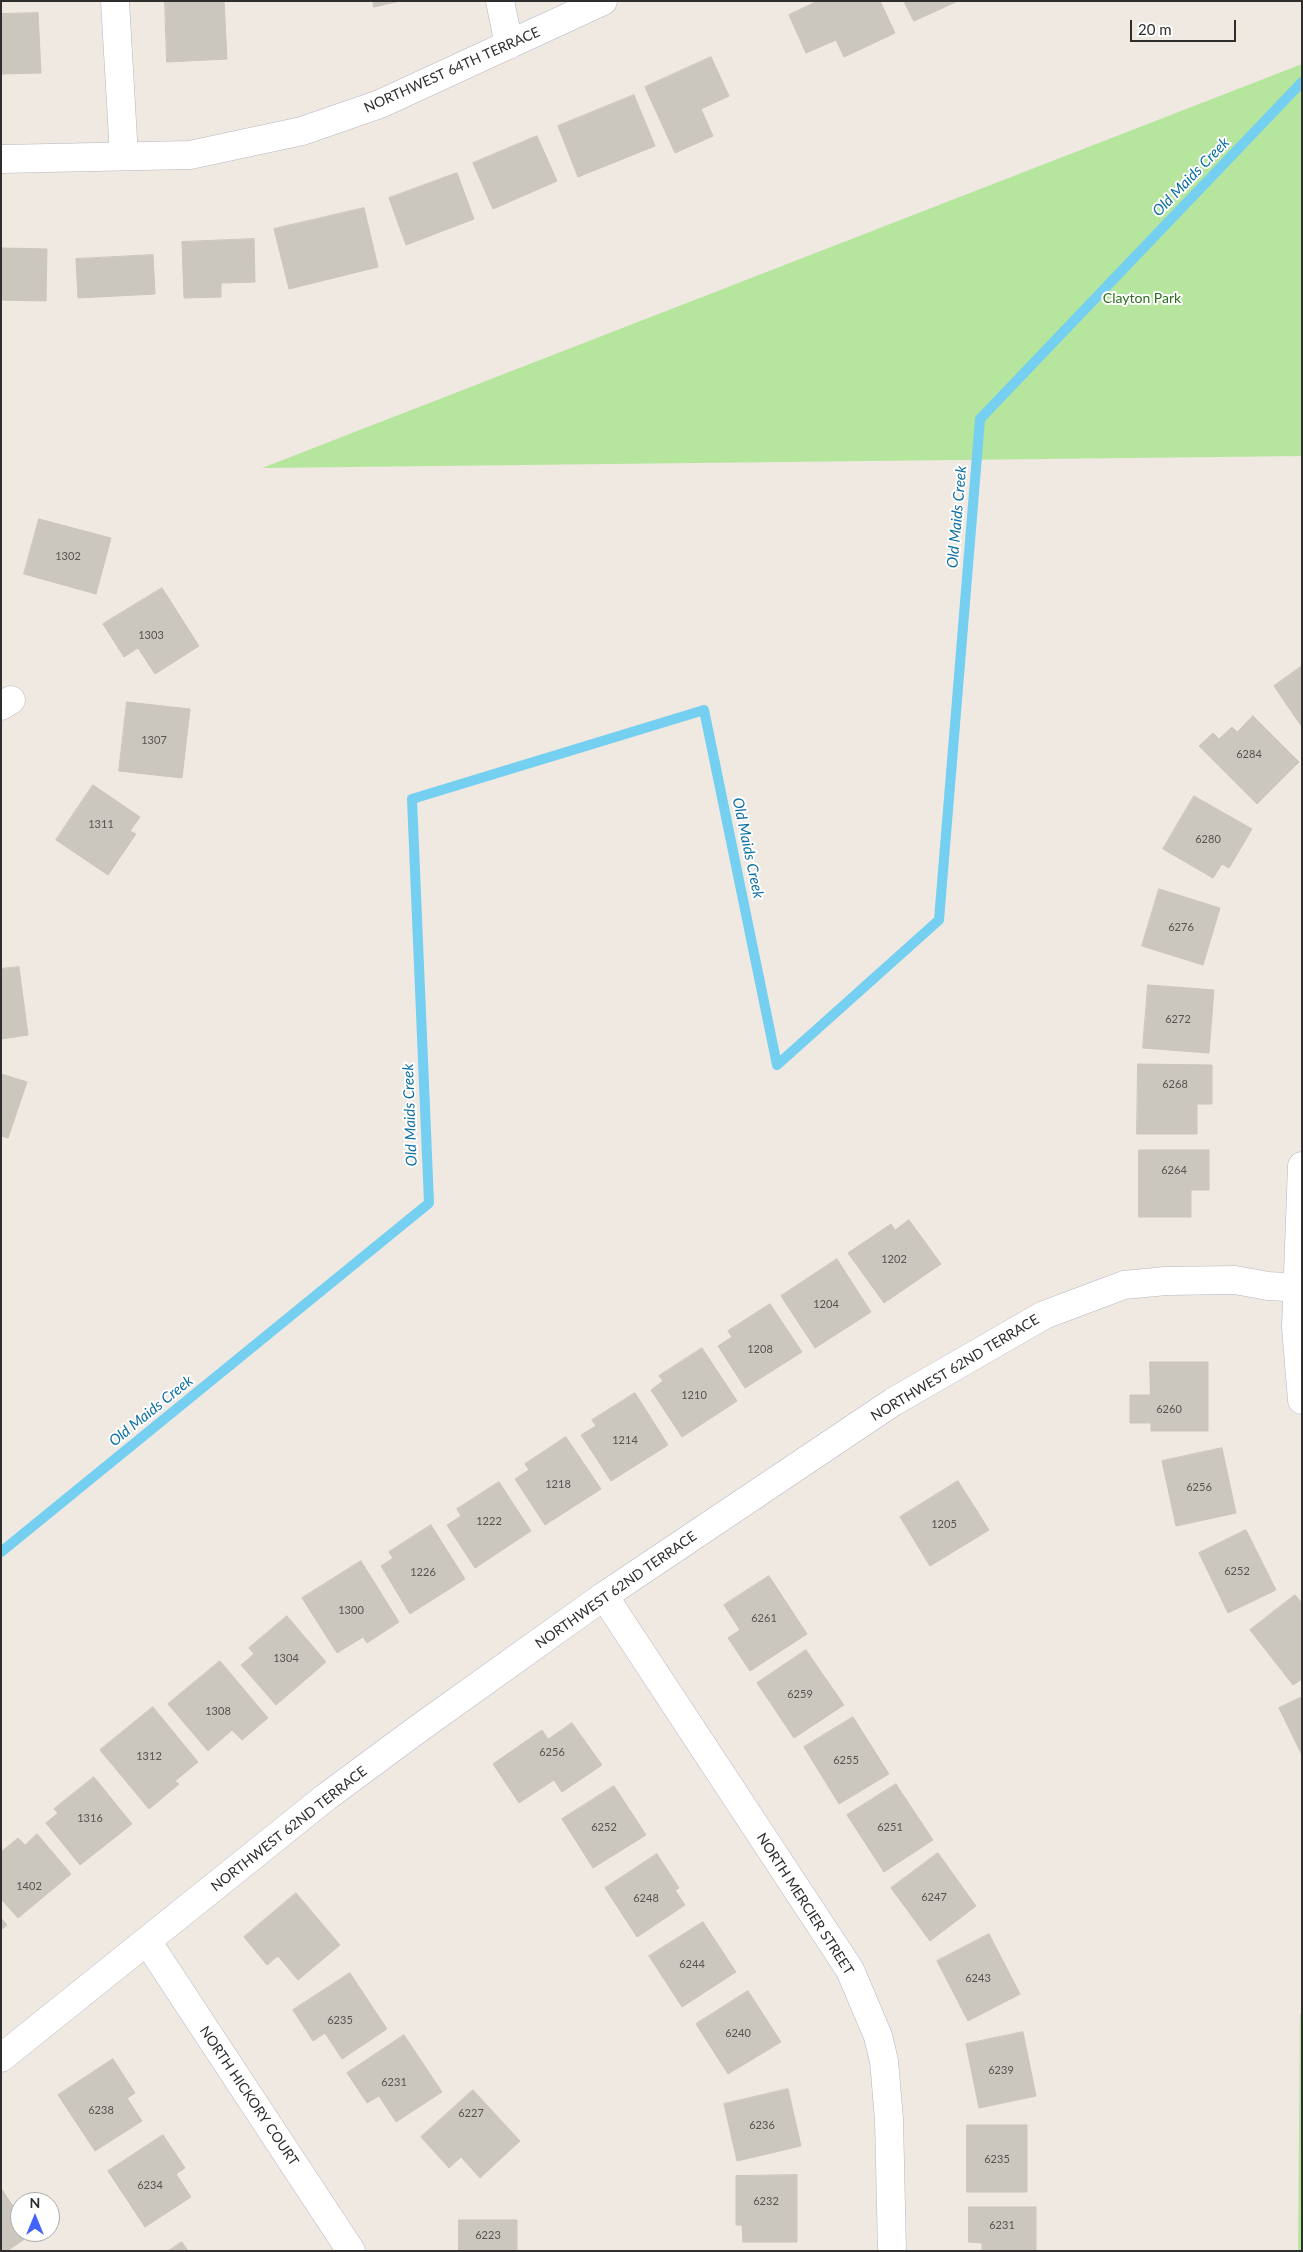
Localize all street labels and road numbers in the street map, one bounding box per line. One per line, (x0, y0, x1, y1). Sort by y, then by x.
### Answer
street label: NORTHWEST 64TH TERRACE (361, 24, 543, 116)
street label: NORTHWEST 62ND TERRACE (868, 1311, 1042, 1425)
street label: NORTHWEST 62ND TERRACE (532, 1528, 700, 1652)
street label: NORTHWEST 62ND TERRACE (208, 1763, 370, 1895)
street label: NORTH MERCIER STREET (753, 1830, 857, 1978)
street label: NORTH HICKORY COURT (196, 2023, 302, 2169)

